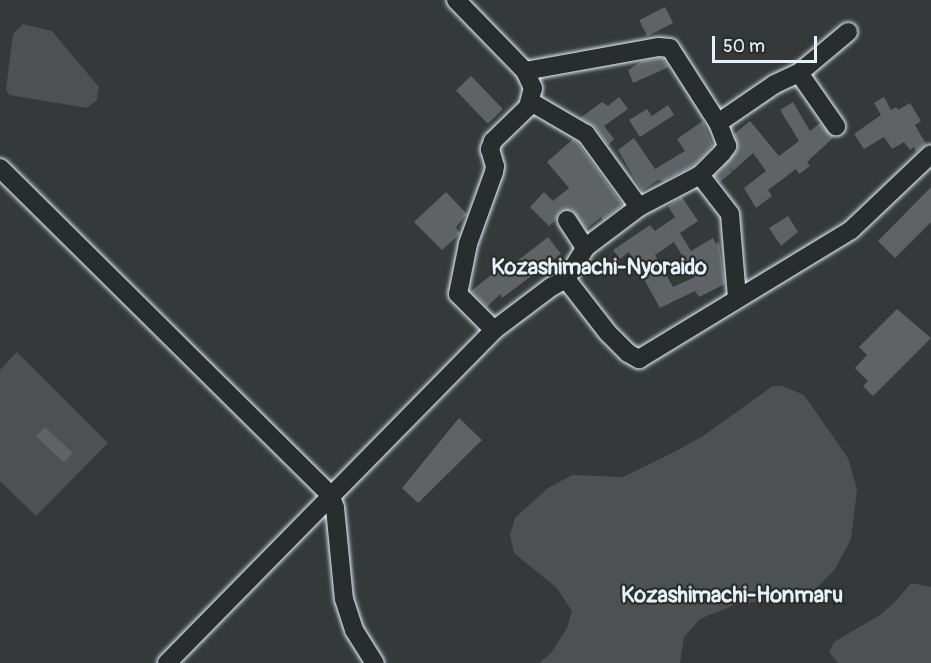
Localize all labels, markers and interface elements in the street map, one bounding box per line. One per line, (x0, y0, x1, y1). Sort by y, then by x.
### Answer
scale bar (715, 24, 820, 62)
text: 50 m (723, 35, 765, 58)
district label: Kozashimachi-Nyoraido (491, 255, 707, 281)
district label: Kozashimachi-Honmaru (621, 583, 843, 609)

